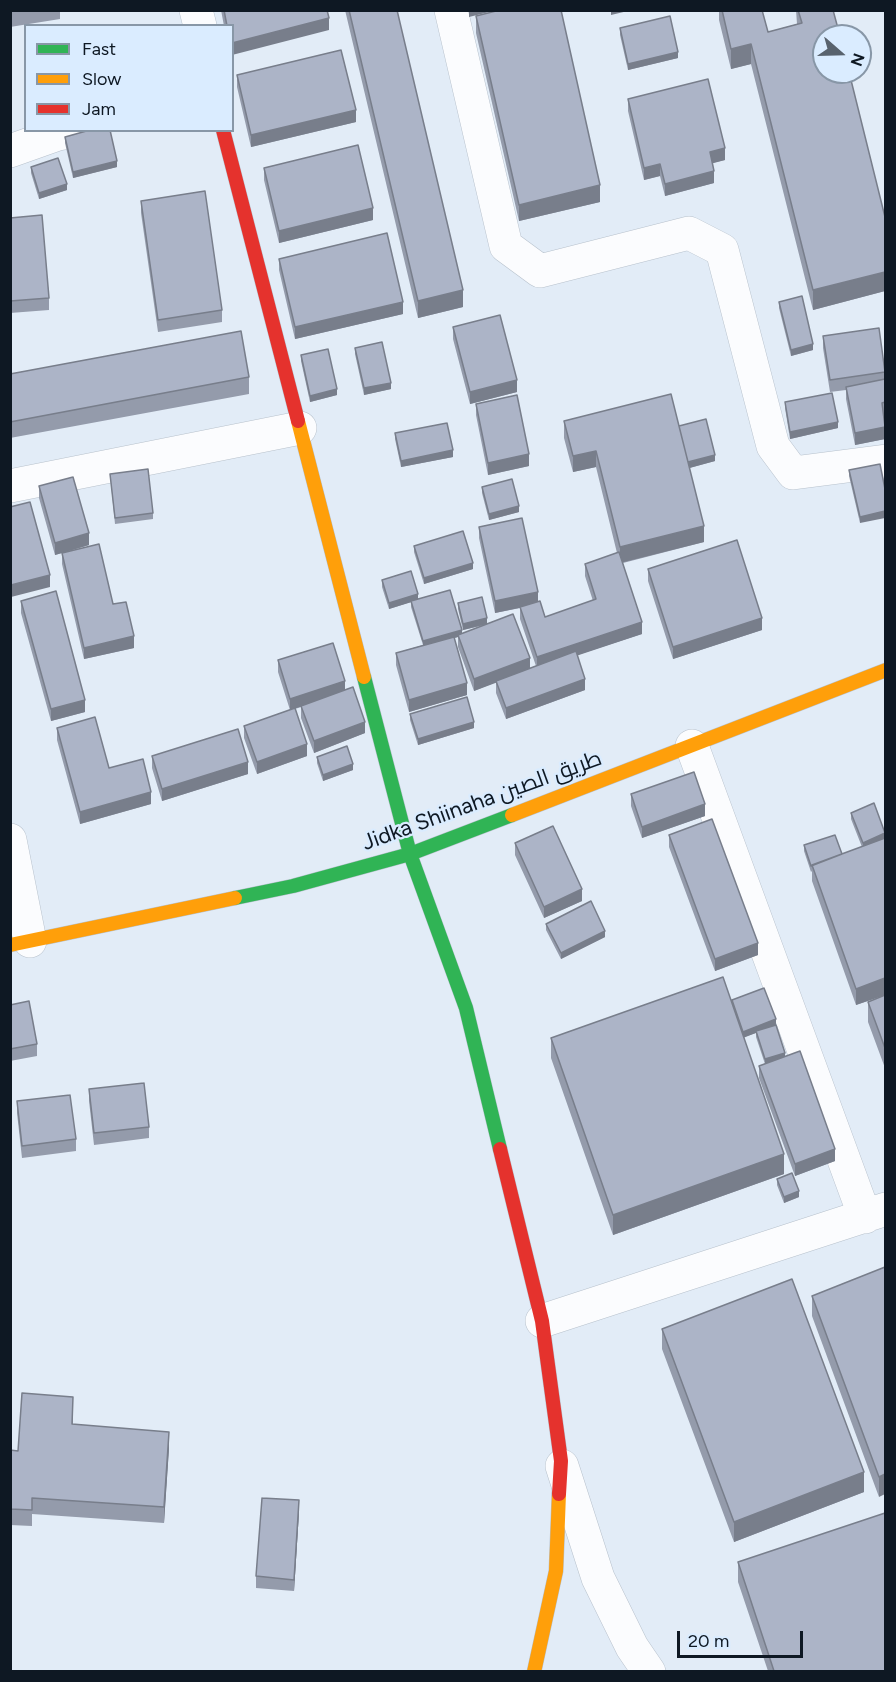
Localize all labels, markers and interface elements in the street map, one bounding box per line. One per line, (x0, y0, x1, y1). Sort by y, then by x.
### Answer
legend (24, 24, 234, 132)
north arrow (812, 24, 872, 84)
text: Fast (82, 38, 116, 60)
text: N (846, 51, 869, 69)
text: Slow (82, 68, 121, 90)
text: Jam (82, 98, 116, 120)
street label: Jidka Shiinaha طريق الصين (359, 745, 605, 857)
scale bar (680, 1619, 806, 1657)
text: 20 m (688, 1630, 729, 1652)

